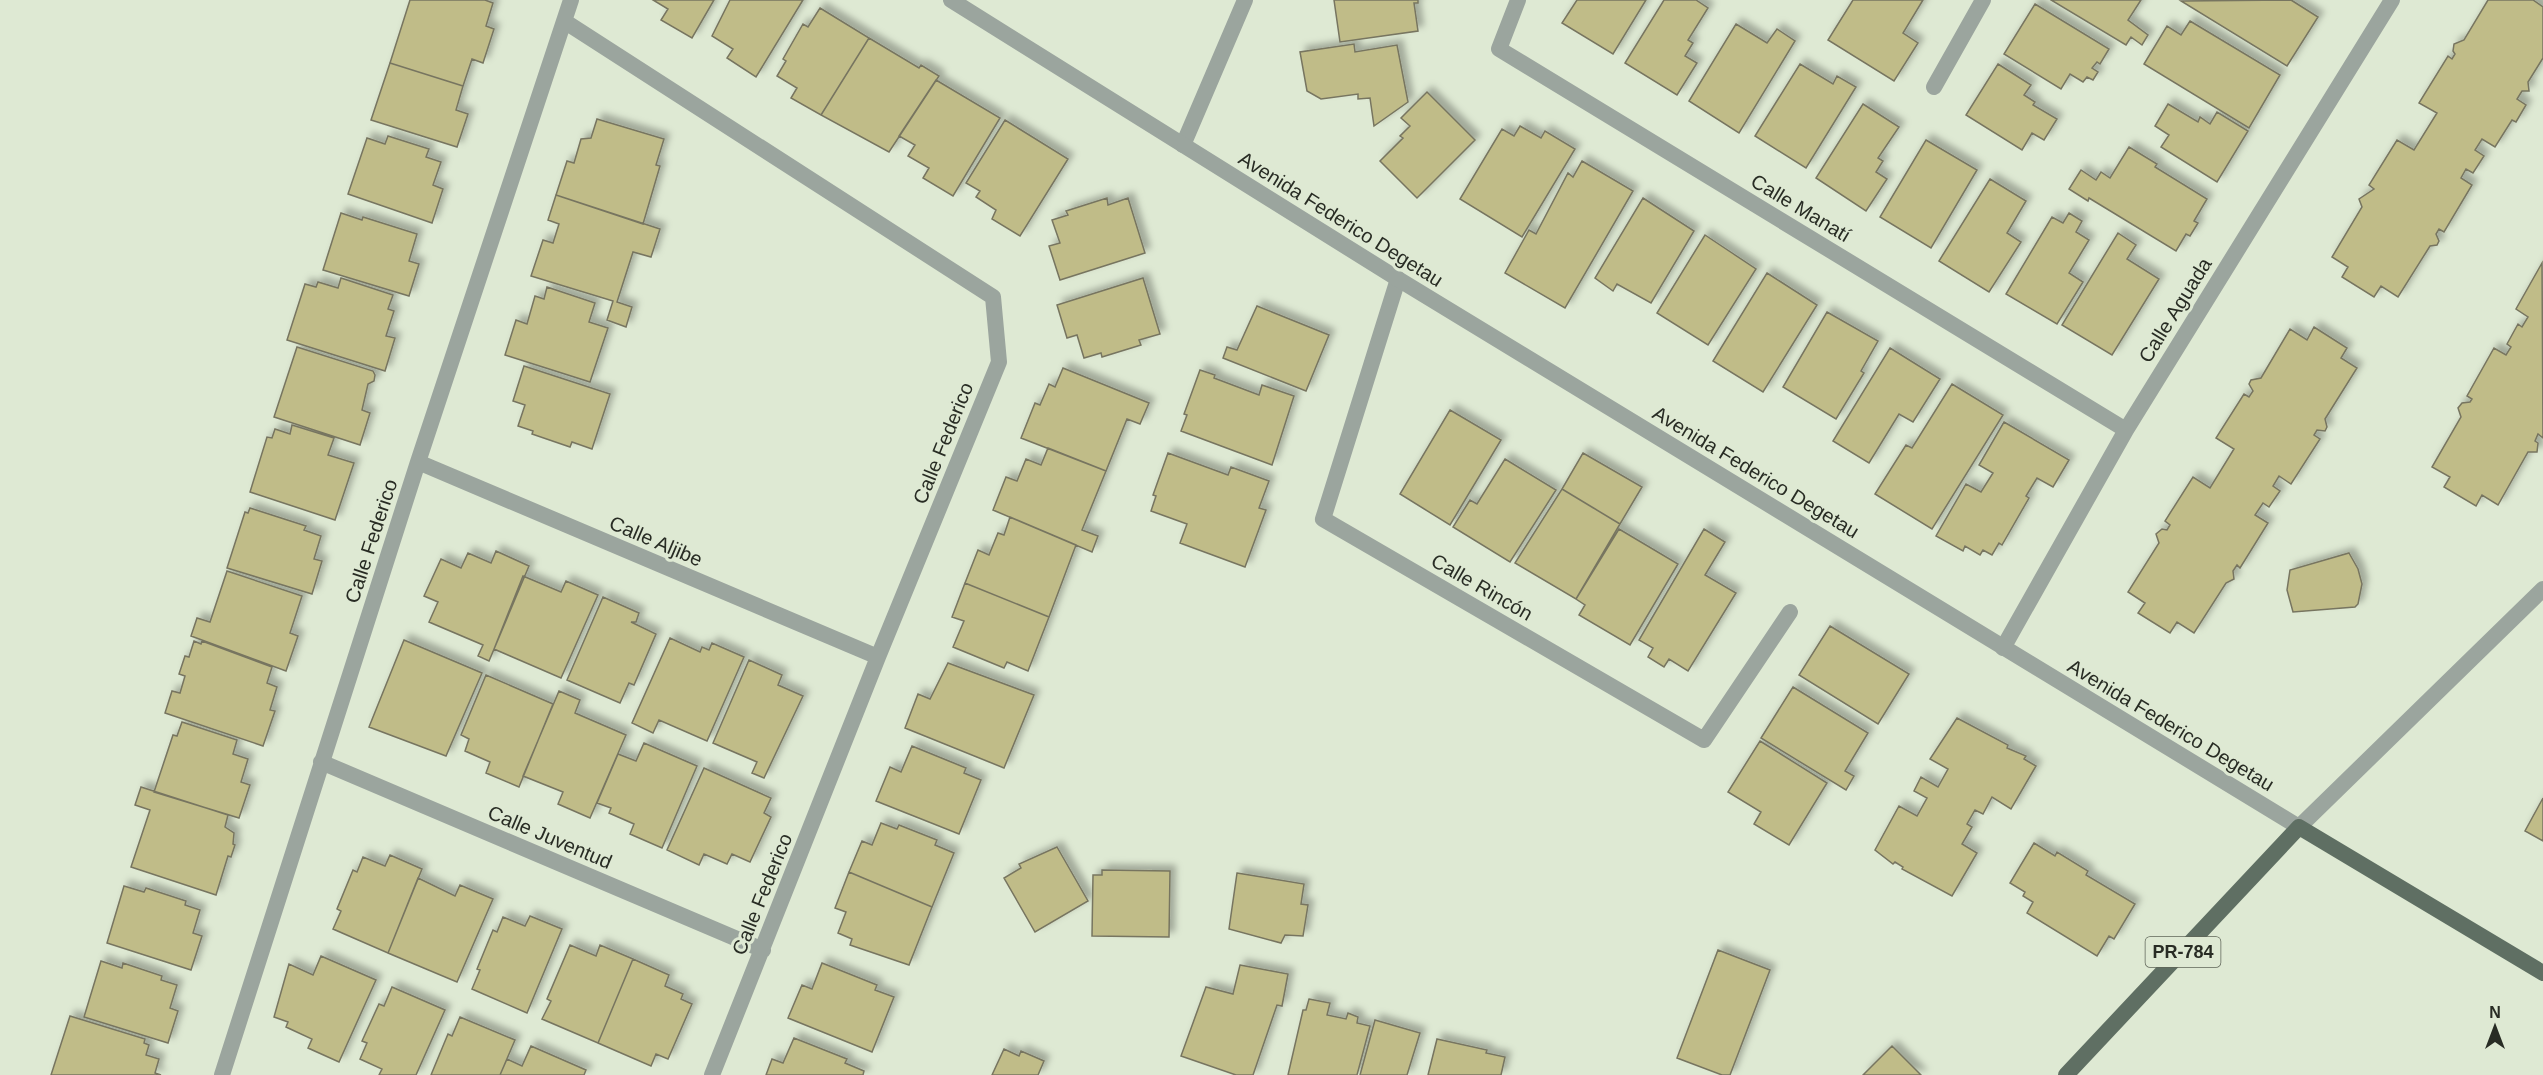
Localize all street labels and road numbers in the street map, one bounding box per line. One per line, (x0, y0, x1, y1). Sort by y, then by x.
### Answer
street label: Avenida Federico Degetau (1235, 147, 1447, 291)
street label: Calle Manatí (1747, 170, 1855, 247)
street label: Calle Aguada (2134, 253, 2216, 366)
street label: Calle Federico (909, 379, 977, 507)
street label: Avenida Federico Degetau (1649, 402, 1863, 542)
street label: Calle Federico (341, 476, 401, 606)
street label: Calle Aljibe (606, 512, 706, 570)
street label: Calle Rincón (1427, 549, 1537, 625)
street label: Avenida Federico Degetau (2064, 655, 2278, 795)
street label: Calle Juventud (485, 801, 615, 873)
street label: Calle Federico (728, 830, 796, 958)
road number: PR-784 (2146, 937, 2220, 967)

